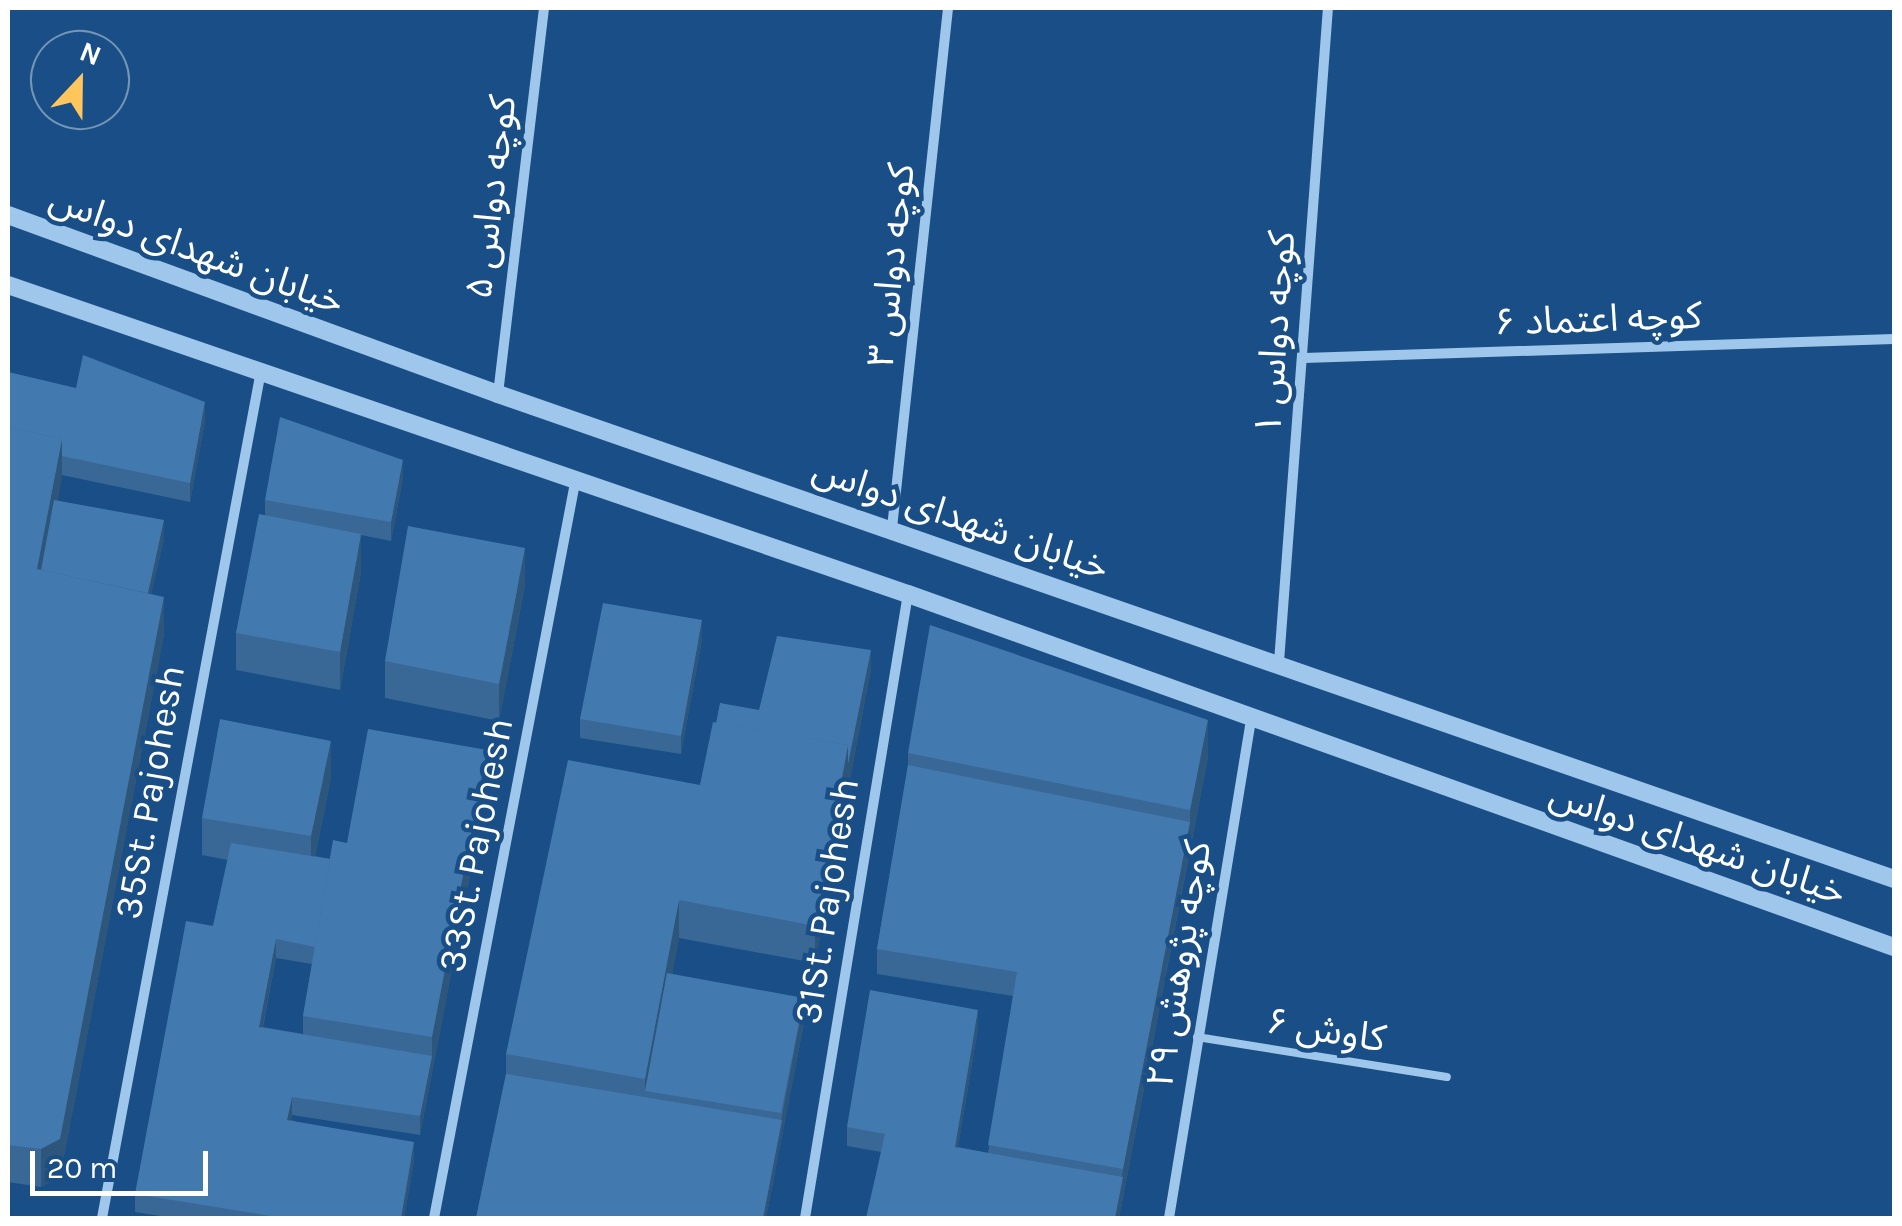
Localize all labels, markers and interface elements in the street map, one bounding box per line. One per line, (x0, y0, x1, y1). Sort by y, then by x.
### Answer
north arrow (30, 30, 130, 130)
text: N (75, 35, 106, 73)
street label: کوچه دواس ۵ (456, 93, 526, 301)
street label: کوچه دواس ۳ (858, 161, 924, 369)
street label: خیابان شهدای دواس (43, 176, 351, 324)
street label: کوچه دواس ۱ (1245, 229, 1305, 437)
street label: کوچه اعتماد ۶ (1493, 293, 1703, 345)
street label: خیابان شهدای دواس (807, 446, 1115, 590)
street label: 35St. Pajohesh (105, 662, 195, 922)
street label: 33St. Pajohesh (429, 714, 523, 976)
street label: خیابان شهدای دواس (1544, 771, 1852, 915)
street label: 31St. Pajohesh (785, 775, 869, 1027)
street label: کوچه پژوهش ۲۹ (1137, 837, 1221, 1091)
street label: کاوش ۶ (1263, 998, 1389, 1062)
scale bar (35, 1131, 212, 1193)
text: 20 m (47, 1150, 117, 1186)

